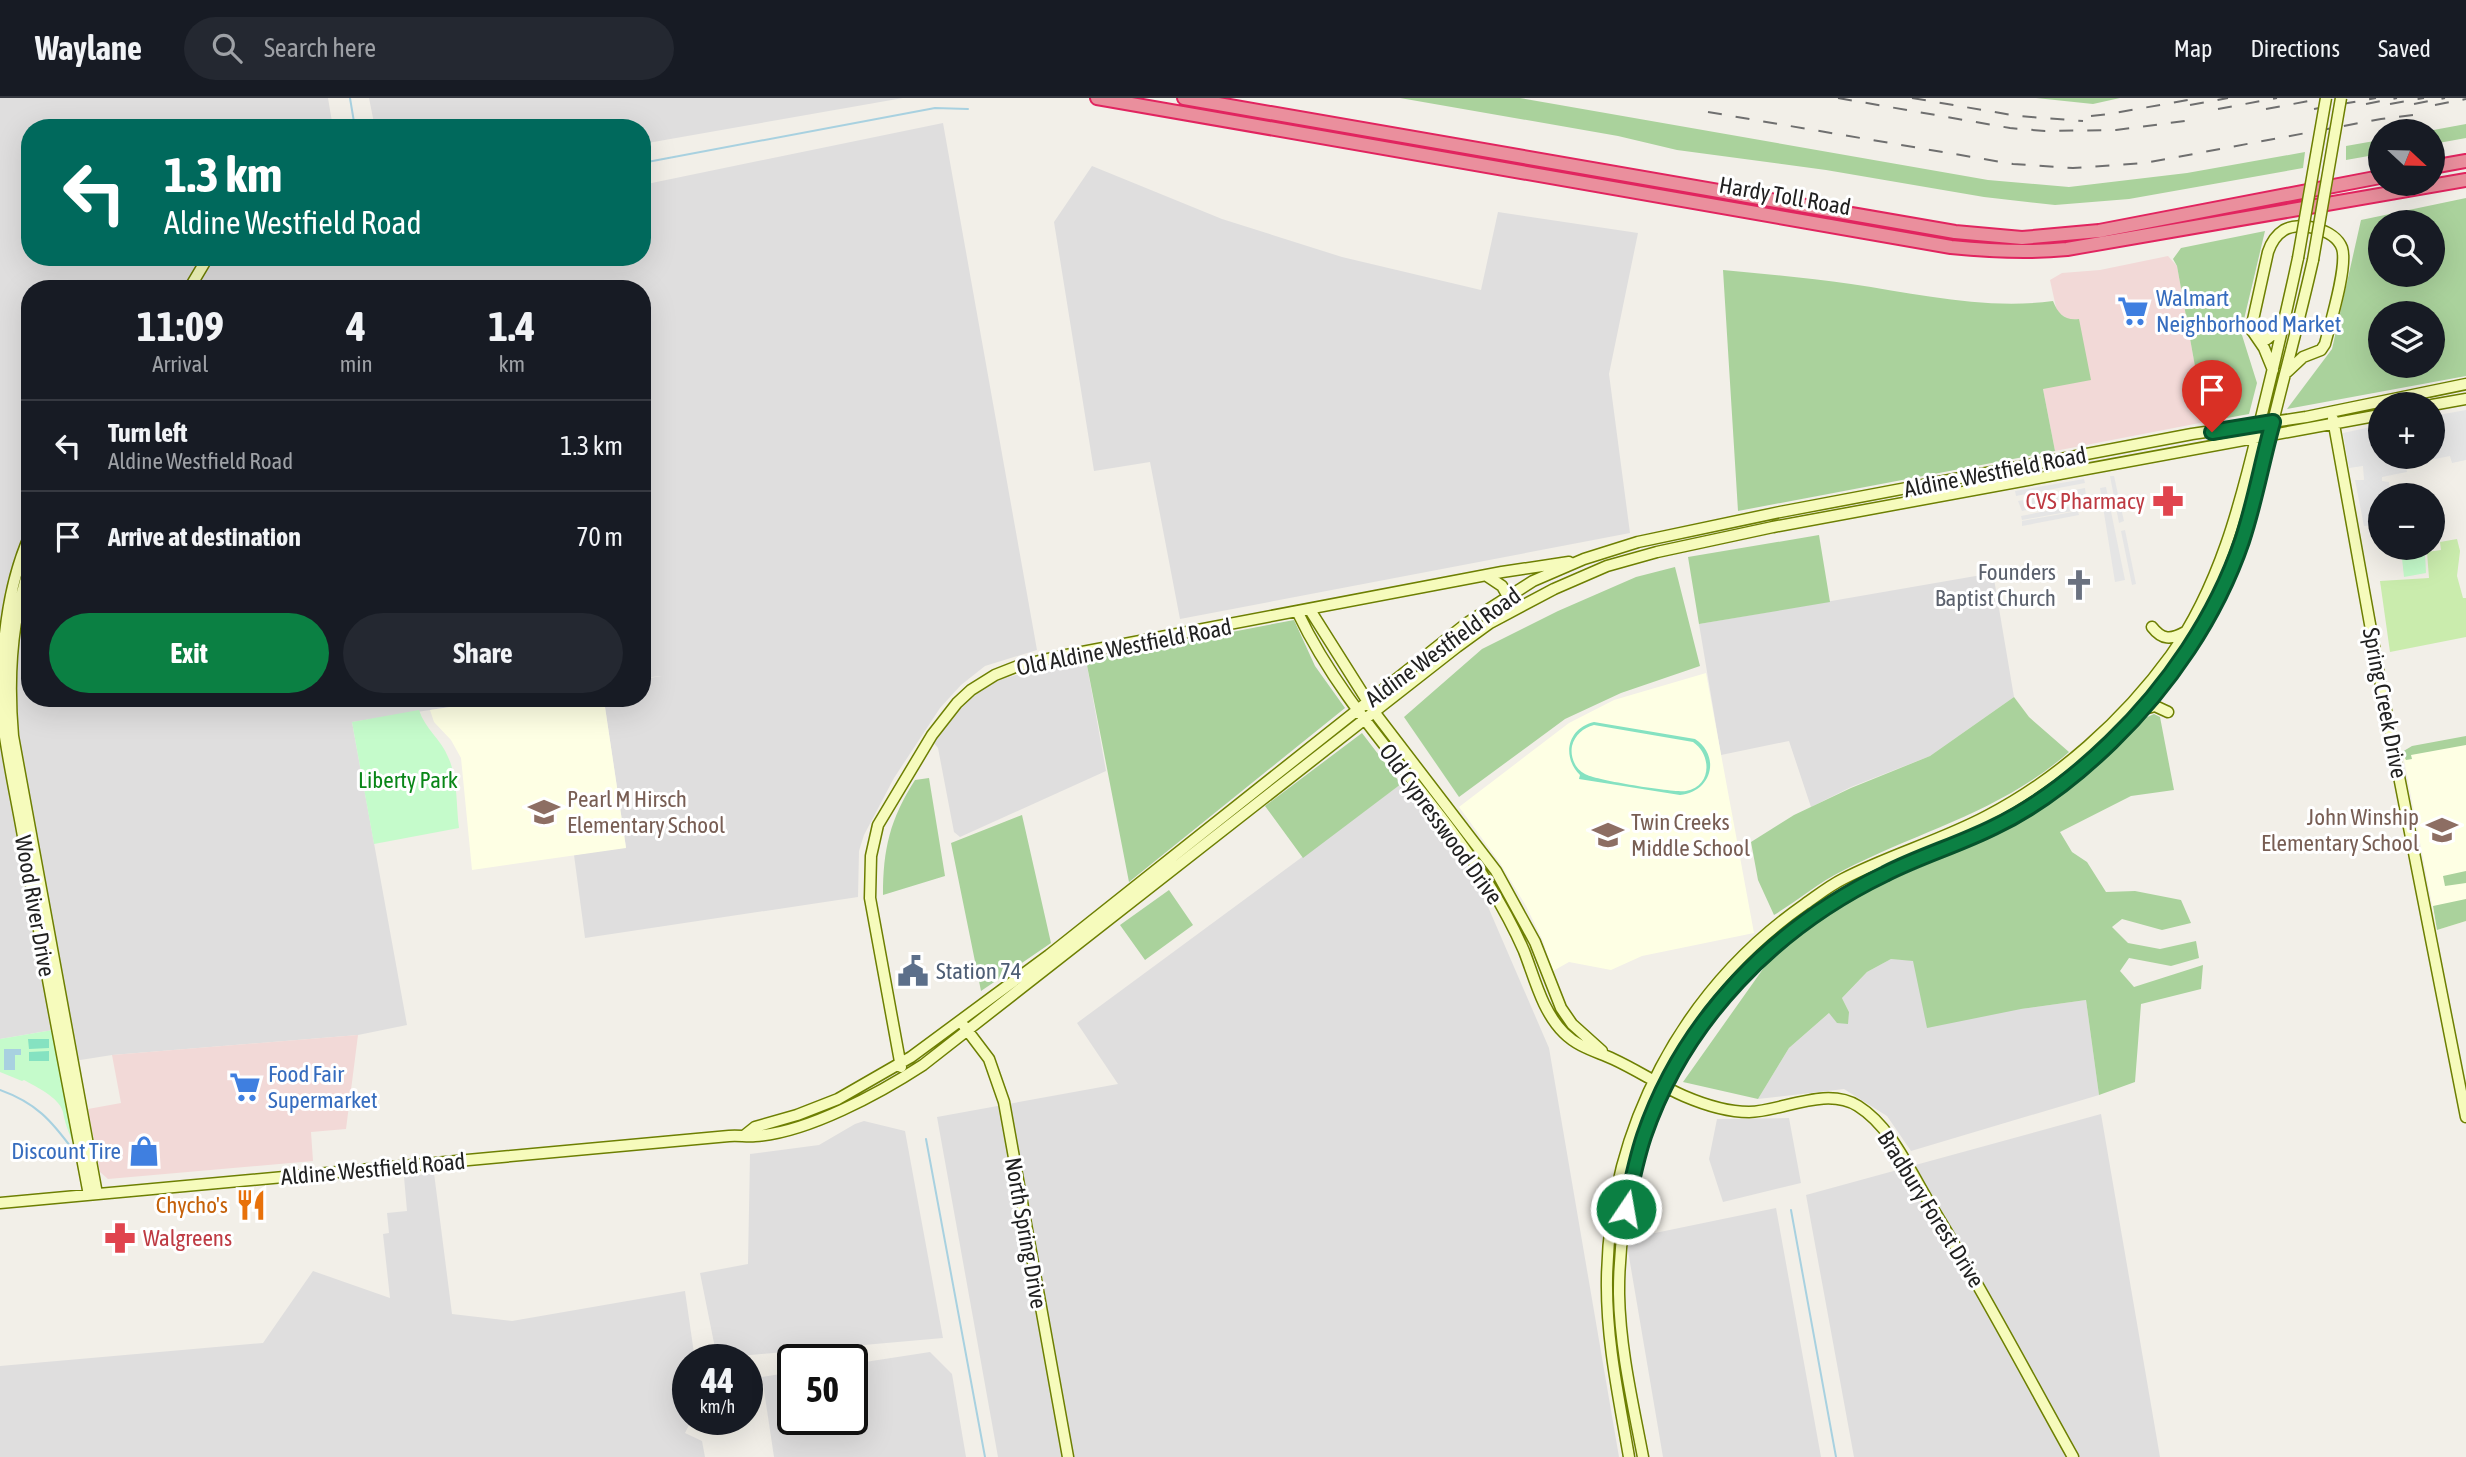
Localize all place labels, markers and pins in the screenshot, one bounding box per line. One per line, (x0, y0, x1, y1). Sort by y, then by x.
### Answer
place label: Walmart Neighborhood Market (2156, 285, 2341, 337)
supermarket icon: Walmart Neighborhood Market (2116, 294, 2150, 328)
pin (2182, 360, 2242, 432)
pharmacy icon: CVS Pharmacy (2151, 484, 2185, 518)
place label: CVS Pharmacy (2025, 488, 2145, 514)
place label: Founders Baptist Church (1935, 559, 2056, 611)
church icon: Founders Baptist Church (2062, 568, 2096, 602)
place label: Pearl M Hirsch Elementary School (567, 786, 725, 838)
school or university icon: Pearl M Hirsch Elementary School (527, 795, 561, 829)
place label: John Winship Elementary School (2261, 804, 2419, 856)
place label: Twin Creeks Middle School (1631, 809, 1750, 861)
school or university icon: John Winship Elementary School (2425, 813, 2459, 847)
school or university icon: Twin Creeks Middle School (1591, 818, 1625, 852)
public building icon: Station 74 (896, 954, 930, 988)
place label: Station 74 (936, 958, 1022, 984)
place label: Food Fair Supermarket (268, 1061, 378, 1113)
supermarket icon: Food Fair Supermarket (228, 1070, 262, 1104)
shop icon: Discount Tire (127, 1134, 161, 1168)
place label: Discount Tire (11, 1138, 121, 1164)
restaurant icon: Chycho's (234, 1188, 268, 1222)
place label: Chycho's (156, 1192, 228, 1218)
pharmacy icon: Walgreens (103, 1221, 137, 1255)
place label: Walgreens (143, 1225, 232, 1251)

